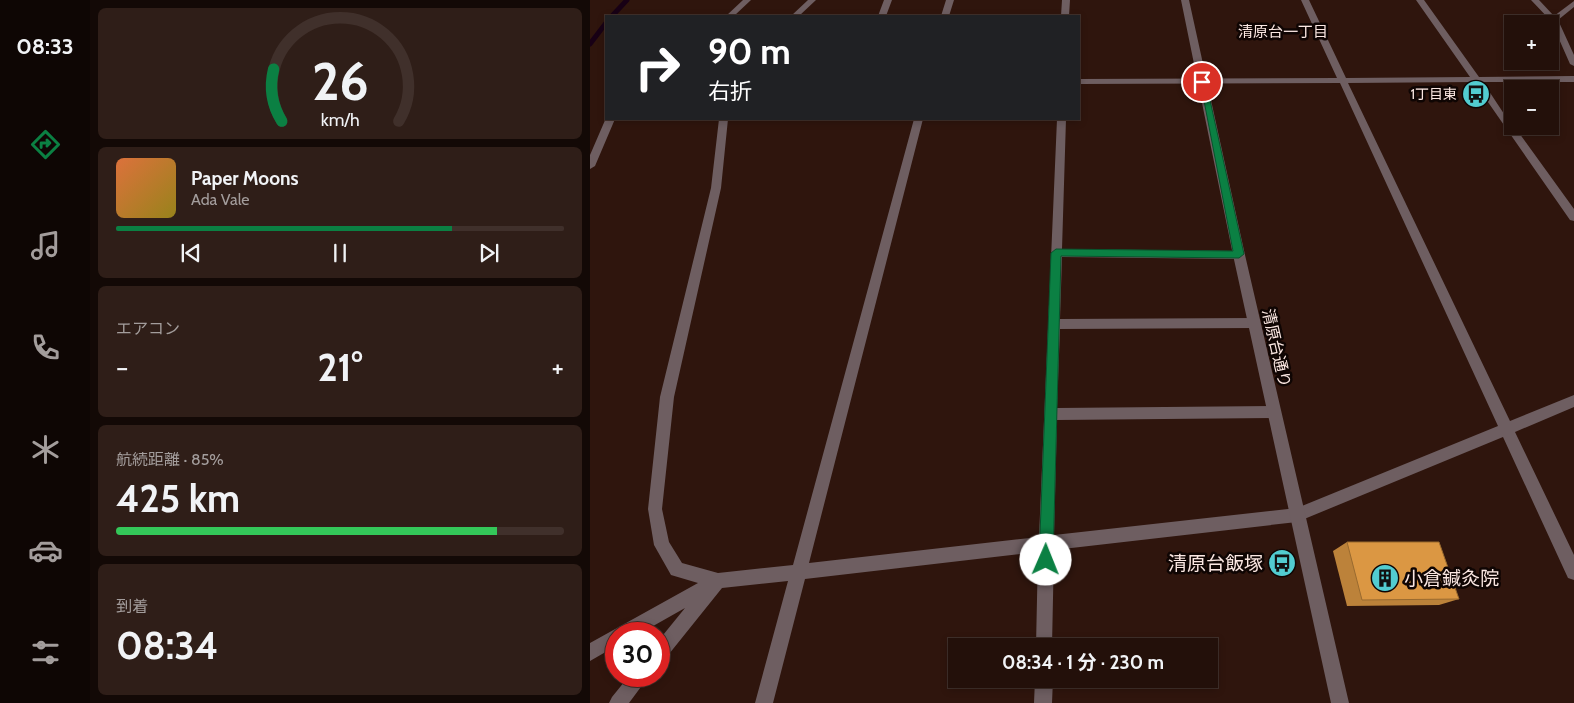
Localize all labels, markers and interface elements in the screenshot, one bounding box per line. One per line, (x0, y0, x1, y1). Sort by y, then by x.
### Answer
map controls (1504, 15, 1559, 135)
button: + (1504, 15, 1559, 70)
district label: 清原台一丁目 (1238, 23, 1328, 41)
text: 90 m (708, 30, 791, 73)
text: 08:33 (16, 33, 74, 60)
icon: right (625, 35, 690, 100)
text: 26 (312, 50, 368, 113)
pin (1181, 61, 1223, 103)
icon: arrive (1188, 68, 1216, 96)
text: 右折 (708, 78, 752, 105)
bus stop icon: 1丁目東 (1461, 79, 1491, 109)
button: − (1504, 80, 1559, 135)
place label: 1丁目東 (1410, 85, 1457, 103)
text: km/h (320, 109, 360, 130)
icon: directions (28, 127, 63, 162)
text: Paper Moons (191, 167, 299, 190)
text: Ada Vale (191, 190, 250, 209)
icon: music (28, 228, 63, 263)
icon: previous (177, 239, 205, 267)
icon: pause (326, 239, 354, 267)
icon: next (475, 239, 503, 267)
street label: 清原台通り (1258, 307, 1295, 389)
text: エアコン (116, 319, 180, 338)
icon: phone (28, 330, 63, 365)
text: 21° (317, 344, 363, 391)
text: − (116, 350, 128, 384)
text: + (552, 350, 564, 384)
icon: climate (28, 432, 63, 467)
text: 航続距離 · 85% (116, 450, 224, 469)
text: 425 km (116, 475, 240, 522)
icon: car (28, 533, 63, 568)
position arrow (1019, 533, 1071, 585)
bus stop icon: 清原台飯塚 (1267, 548, 1297, 578)
place label: 清原台飯塚 (1168, 552, 1263, 575)
building icon: 小倉鍼灸院 (1370, 563, 1400, 593)
place label: 小倉鍼灸院 (1404, 567, 1499, 590)
text: 到着 (116, 597, 148, 616)
text: 08:34 (116, 622, 218, 669)
speed limit sign: 30 (605, 622, 670, 687)
icon: filters (28, 635, 63, 670)
text: 08:34 · 1 分 · 230 m (1002, 651, 1164, 674)

